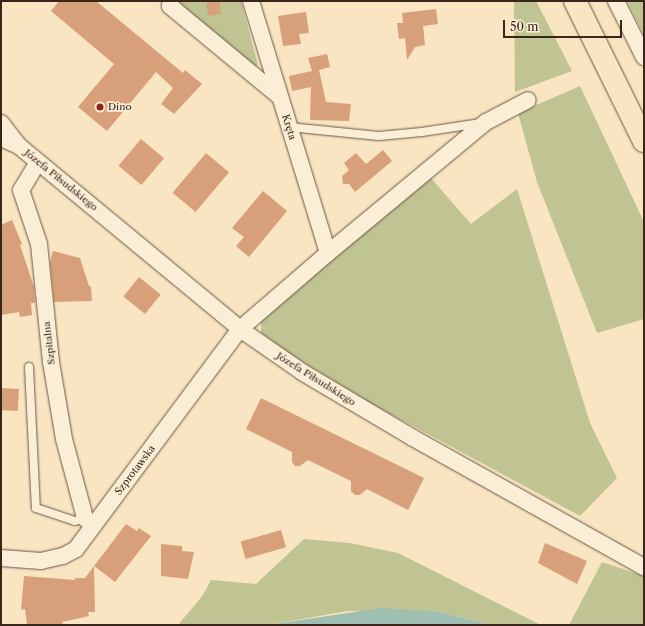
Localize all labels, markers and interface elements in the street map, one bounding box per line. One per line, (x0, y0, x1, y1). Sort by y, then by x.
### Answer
scale bar (505, 12, 624, 38)
text: 50 m (510, 19, 539, 34)
place label: Dino (108, 101, 132, 113)
marker: Dino (95, 102, 105, 112)
street label: Kręta (279, 113, 299, 141)
street label: Józefa Piłsudskiego (22, 147, 100, 213)
street label: Szpitalna (40, 321, 58, 365)
street label: Józefa Piłsudskiego (274, 350, 358, 408)
street label: Szprotawska (112, 443, 158, 497)

